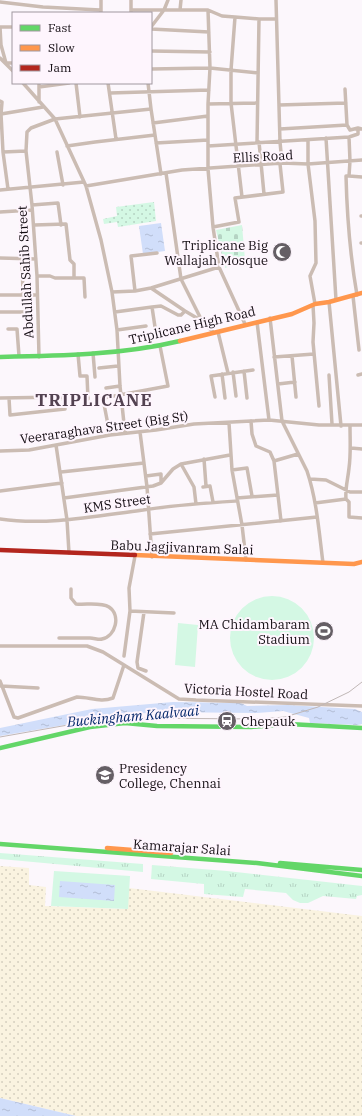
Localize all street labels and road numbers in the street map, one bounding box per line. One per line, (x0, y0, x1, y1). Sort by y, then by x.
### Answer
street label: Ellis Road (232, 146, 294, 167)
street label: Abdullah Sahib Street (14, 205, 37, 339)
street label: Triplicane High Road (127, 303, 257, 348)
street label: Veeraraghava Street (Big St) (19, 407, 189, 448)
street label: KMS Street (82, 490, 152, 517)
street label: Babu Jagjivanram Salai (110, 537, 254, 558)
street label: Victoria Hostel Road (183, 680, 309, 703)
street label: Kamarajar Salai (132, 836, 231, 859)

